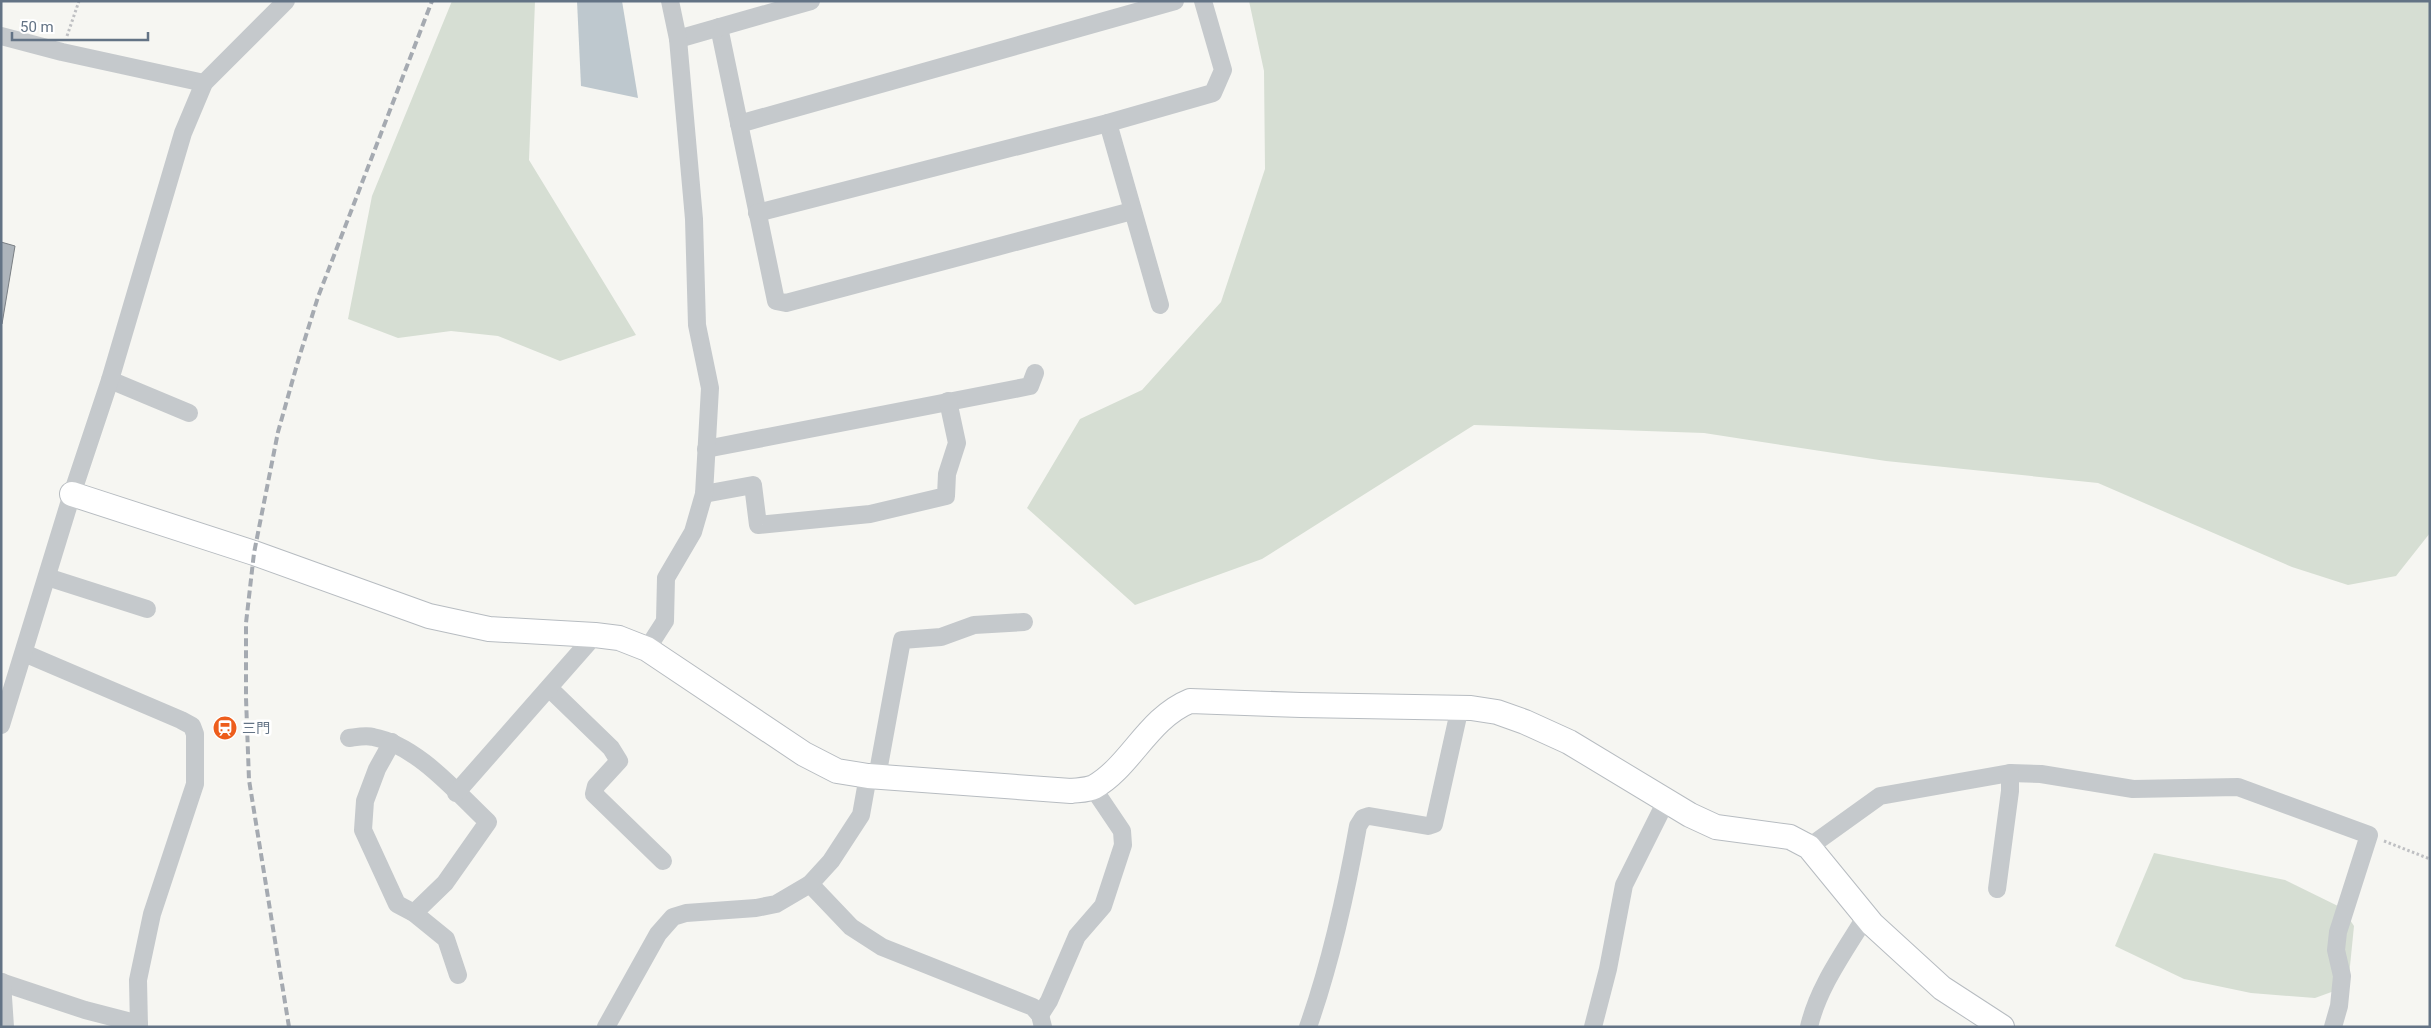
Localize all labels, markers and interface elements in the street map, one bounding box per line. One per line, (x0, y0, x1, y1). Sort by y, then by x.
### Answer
scale bar (12, 10, 149, 42)
text: 50 m (20, 18, 54, 36)
station icon: 三門 (212, 715, 238, 741)
place label: 三門 (242, 720, 270, 736)

